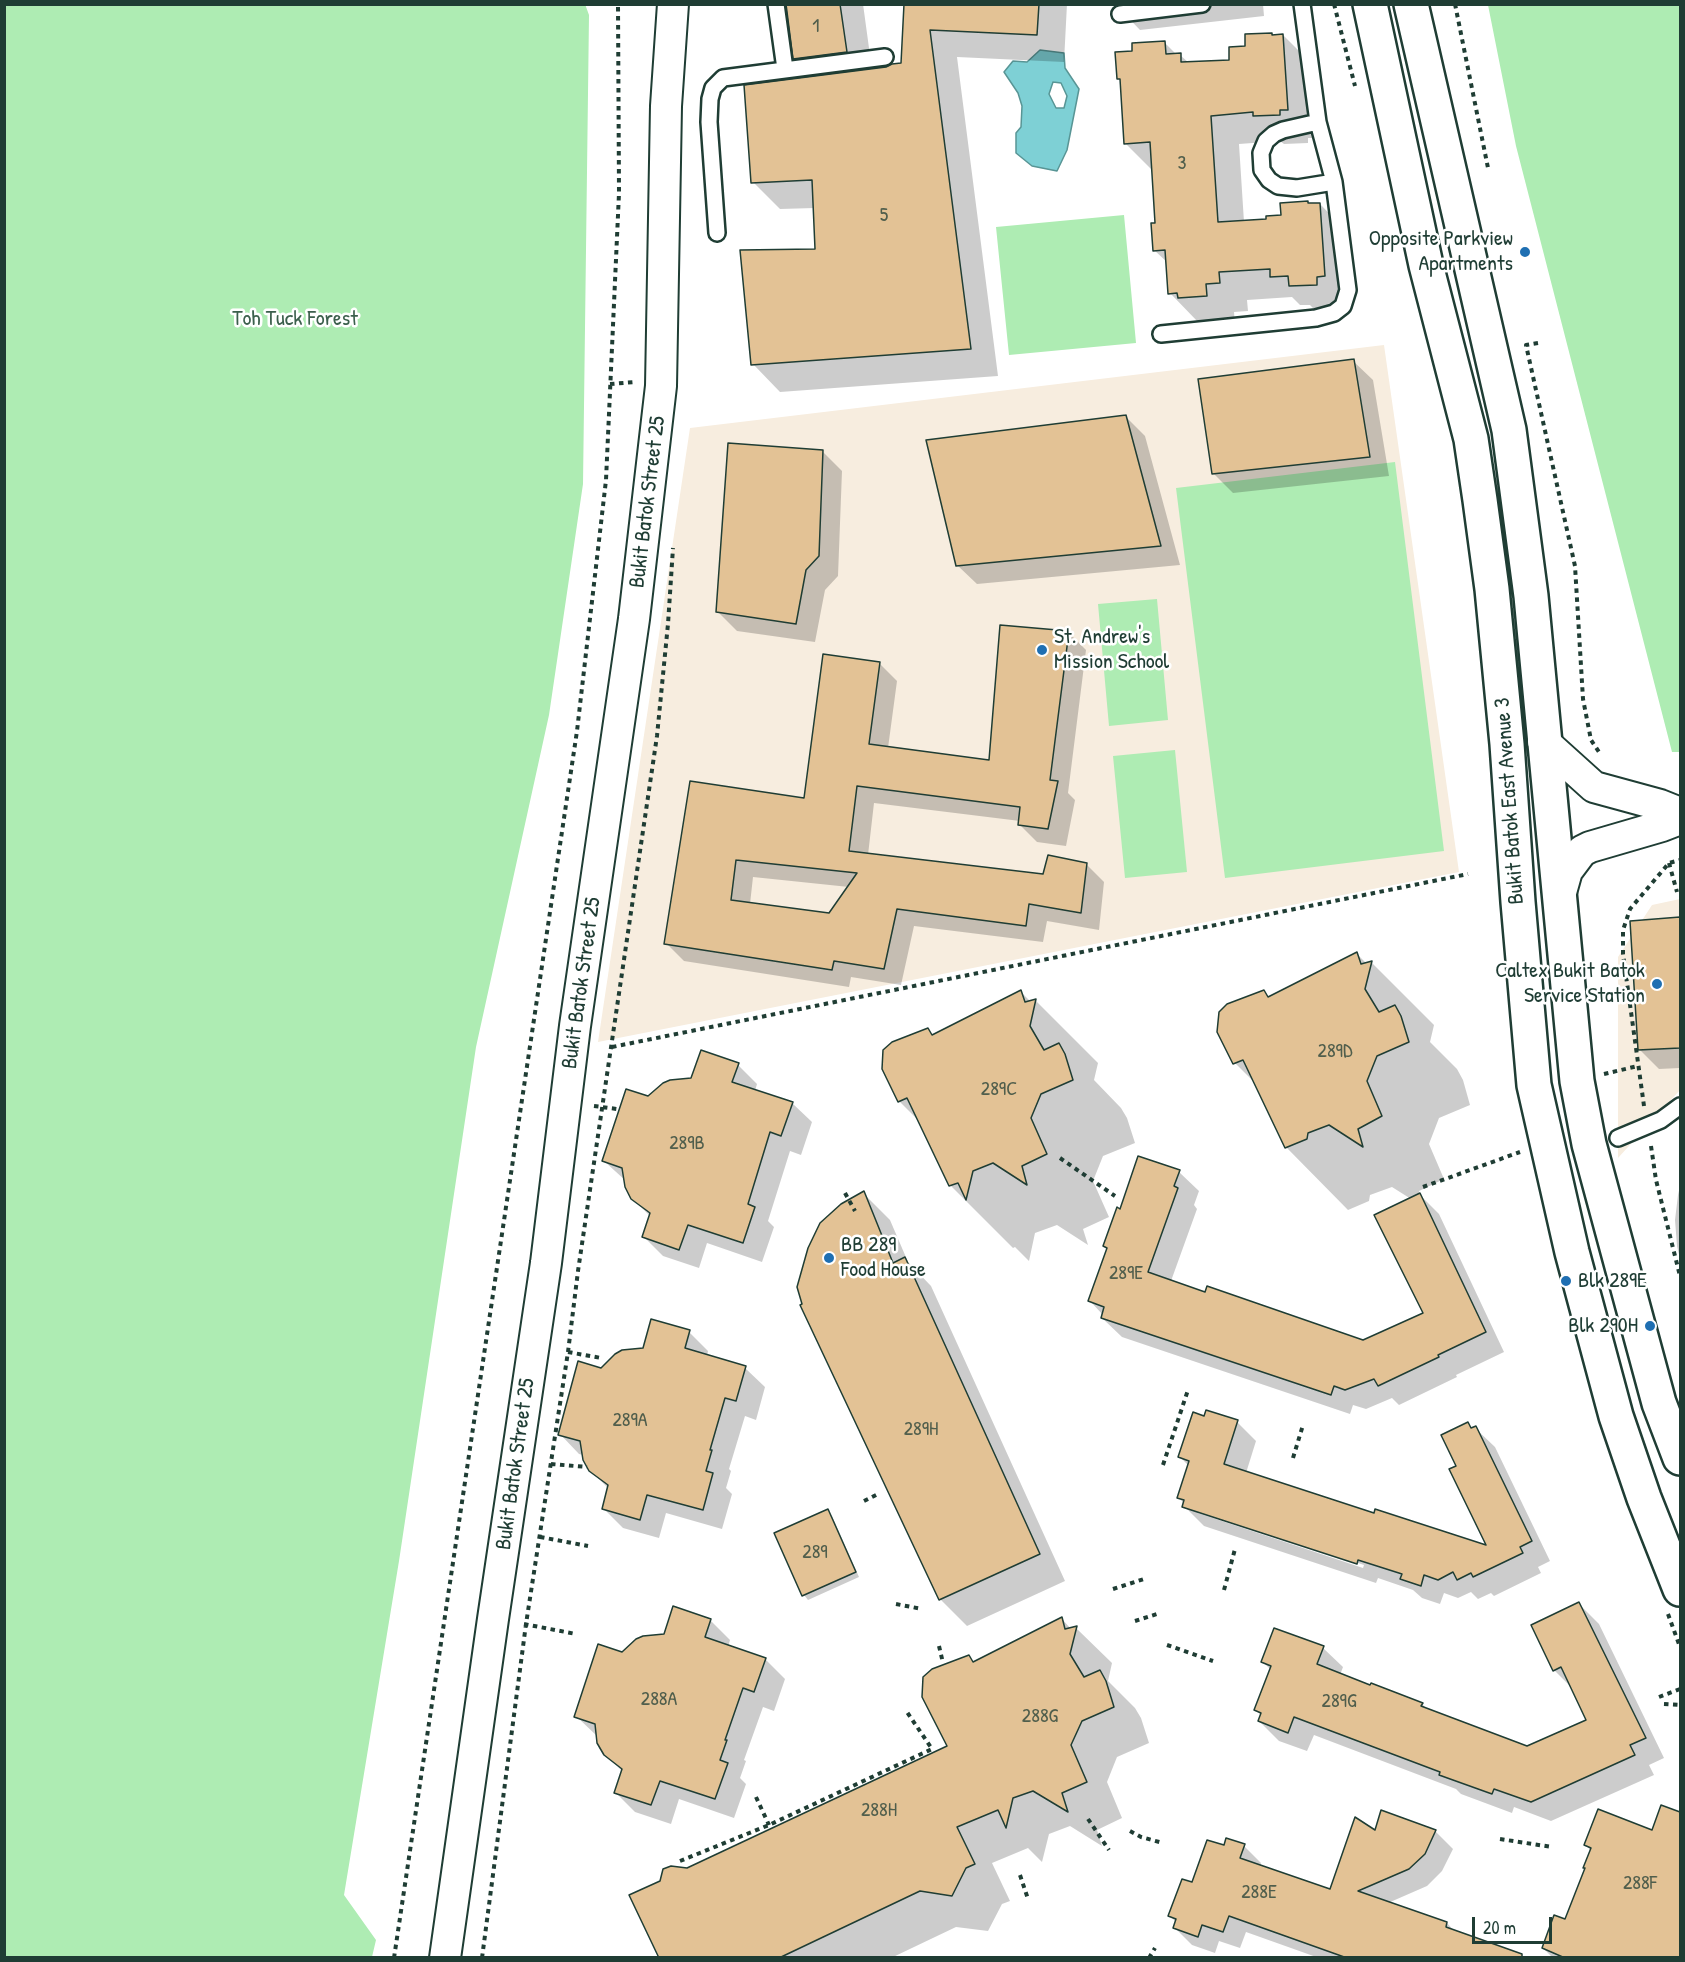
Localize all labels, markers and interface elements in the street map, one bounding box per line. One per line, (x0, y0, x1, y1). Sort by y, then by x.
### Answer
house number: 1 (812, 15, 820, 39)
house number: 3 (1178, 152, 1186, 176)
house number: 5 (880, 204, 888, 228)
place label: Opposite Parkview Apartments (1369, 226, 1513, 278)
marker: Opposite Parkview Apartments (1518, 245, 1532, 259)
park label: Toh Tuck Forest (232, 306, 358, 332)
street label: Bukit Batok Street 25 (624, 415, 672, 589)
place label: St. Andrew's Mission School (1054, 624, 1169, 676)
marker: St. Andrew's Mission School (1035, 643, 1049, 657)
street label: Bukit Batok East Avenue 3 (1490, 697, 1530, 905)
street label: Bukit Batok Street 25 (557, 896, 607, 1070)
place label: Caltex Bukit Batok Service Station (1495, 958, 1645, 1010)
marker: Caltex Bukit Batok Service Station (1650, 977, 1664, 991)
house number: 289D (1318, 1040, 1352, 1064)
house number: 289C (981, 1078, 1017, 1102)
house number: 289B (669, 1132, 705, 1156)
place label: BB 289 Food House (841, 1232, 926, 1284)
marker: BB 289 Food House (822, 1251, 836, 1265)
house number: 289E (1109, 1262, 1143, 1286)
place label: Blk 289E (1578, 1268, 1647, 1294)
marker: Blk 289E (1559, 1274, 1573, 1288)
place label: Blk 290H (1568, 1313, 1638, 1339)
marker: Blk 290H (1643, 1319, 1657, 1333)
street label: Bukit Batok Street 25 (491, 1377, 541, 1551)
house number: 289A (612, 1409, 648, 1433)
house number: 289H (904, 1418, 938, 1442)
house number: 289 (802, 1541, 828, 1565)
house number: 288A (641, 1688, 677, 1712)
house number: 289G (1322, 1690, 1356, 1714)
house number: 288G (1022, 1705, 1058, 1729)
house number: 288H (861, 1799, 897, 1823)
house number: 288F (1623, 1872, 1657, 1896)
house number: 288E (1241, 1881, 1277, 1905)
scale bar (1475, 1905, 1554, 1943)
text: 20 m (1483, 1915, 1516, 1940)

